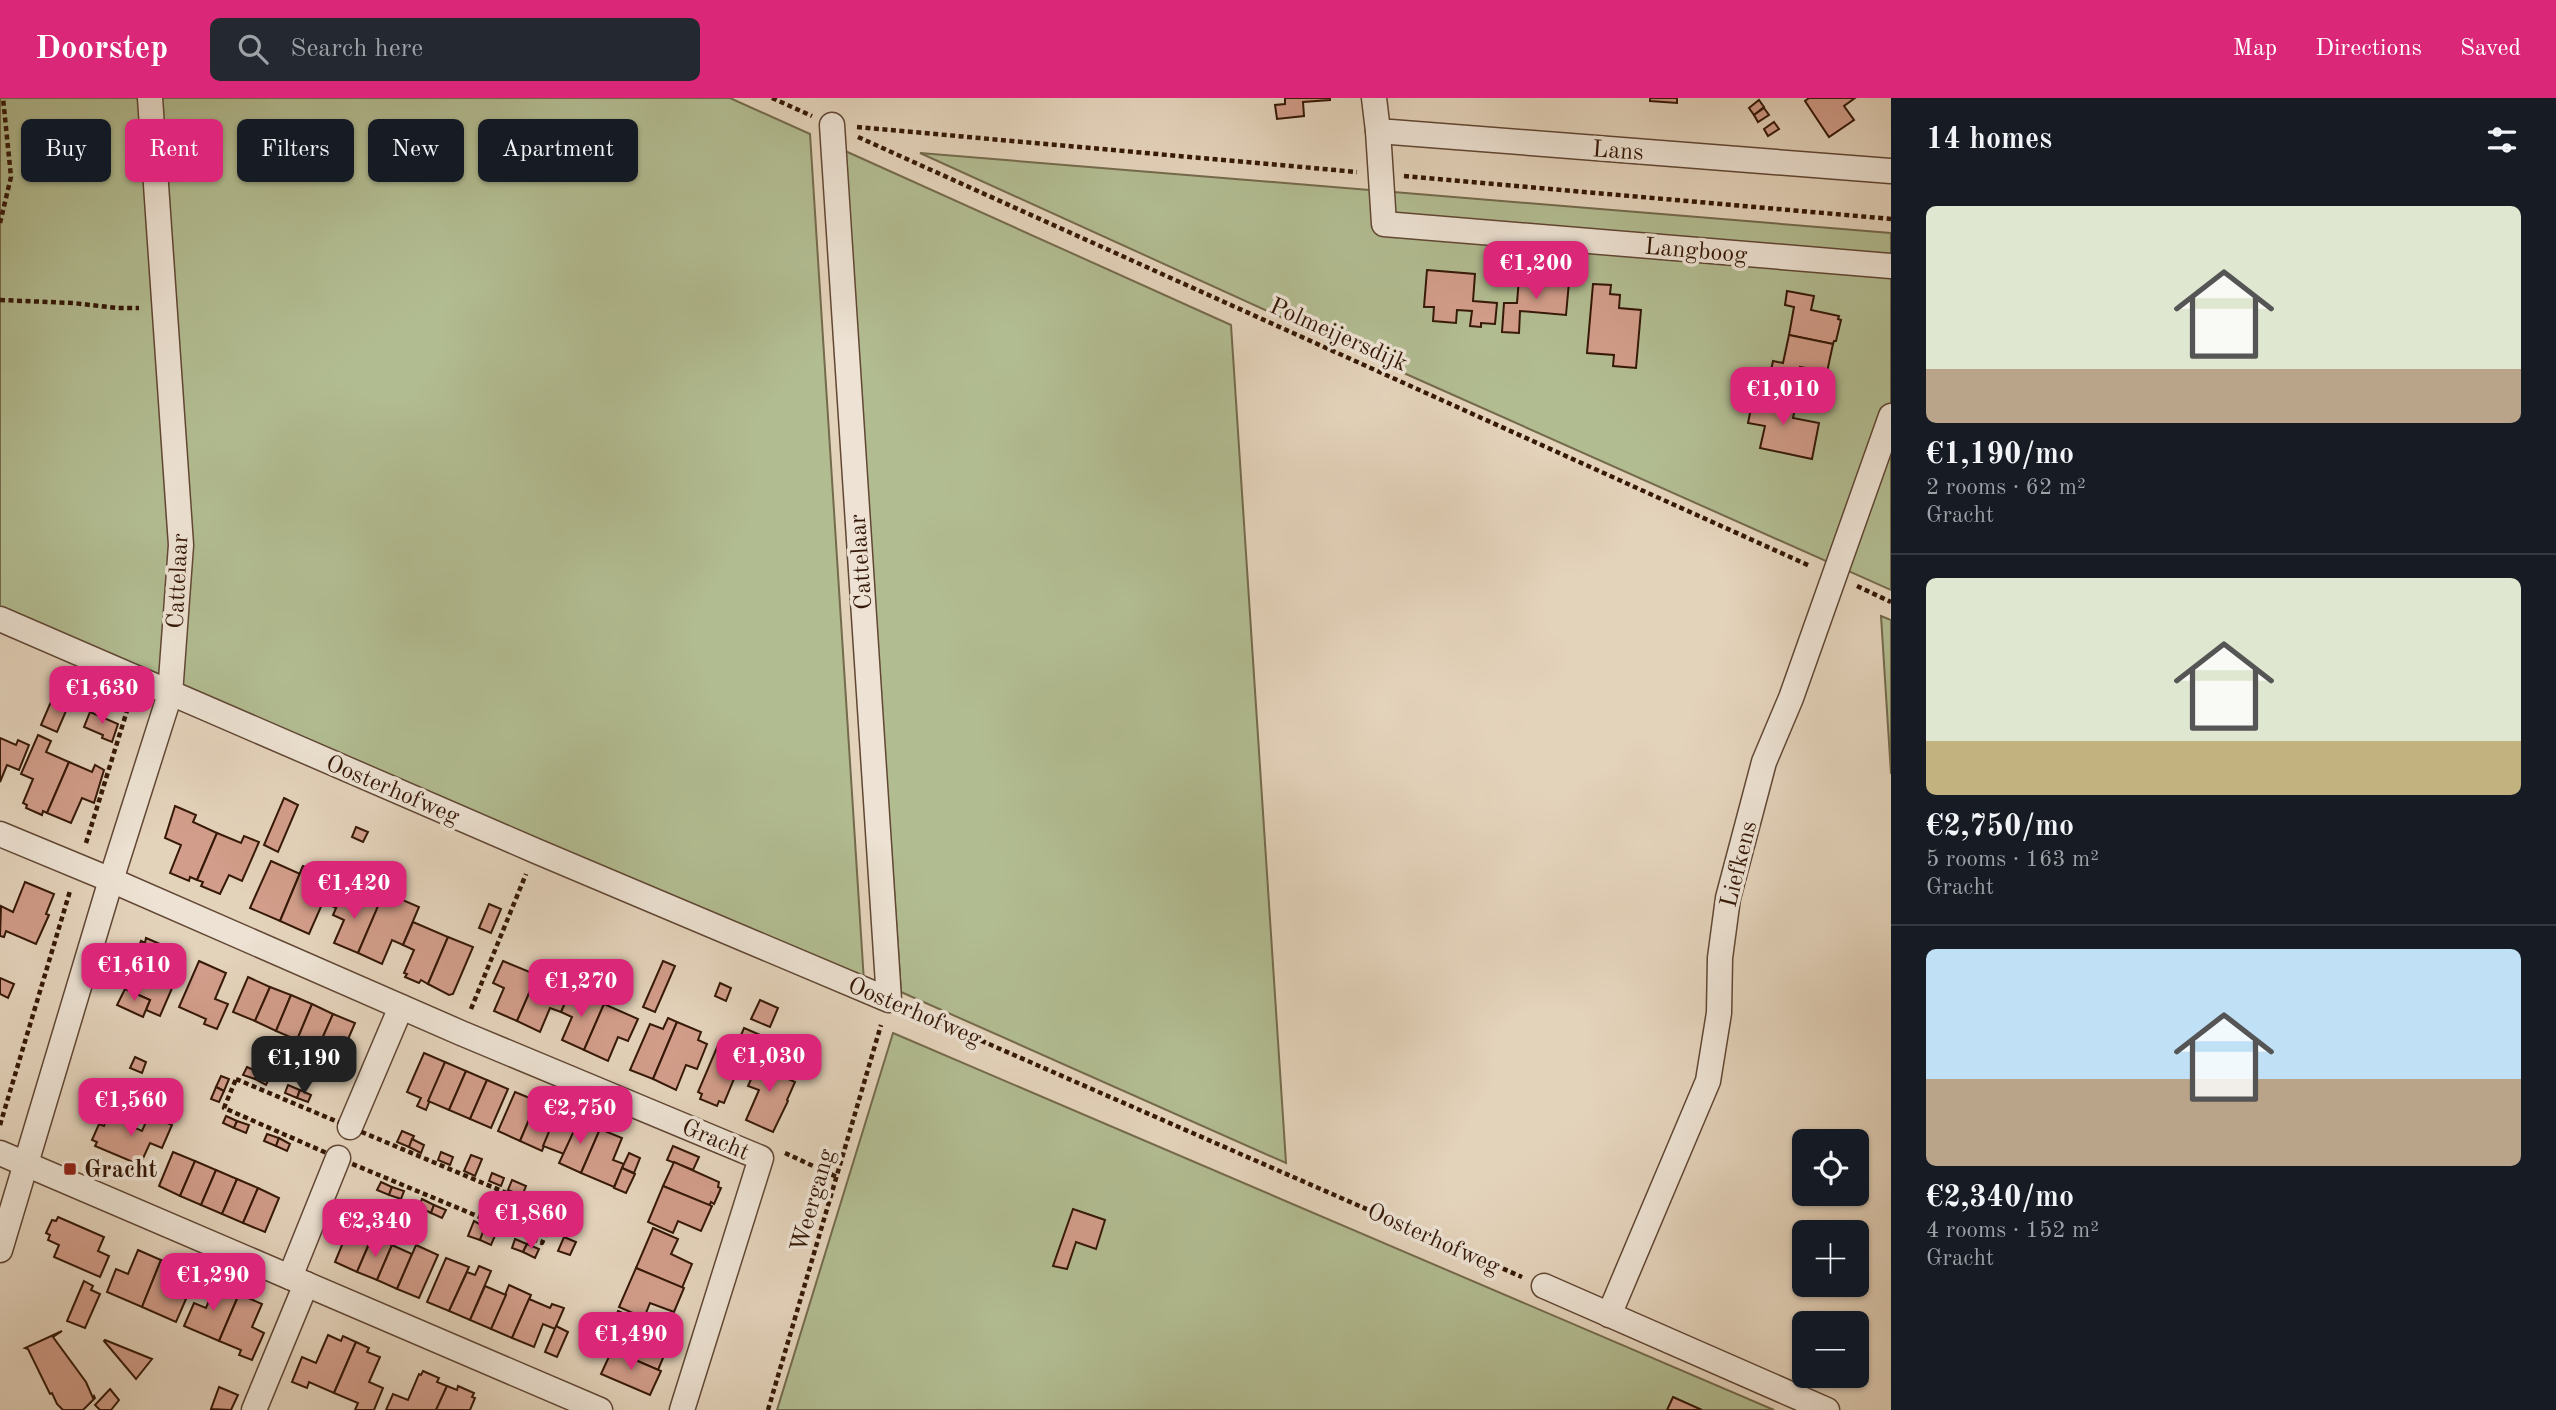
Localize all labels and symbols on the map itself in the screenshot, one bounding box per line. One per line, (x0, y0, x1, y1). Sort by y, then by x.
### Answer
street label: Lans (1591, 138, 1644, 166)
street label: Langboog (1644, 236, 1748, 268)
pin: €1,200 (1479, 242, 1593, 301)
street label: Polmeijersdijk (1266, 295, 1411, 377)
pin: €1,010 (1726, 368, 1840, 427)
street label: Cattelaar (847, 513, 877, 610)
street label: Cattelaar (165, 532, 193, 630)
pin: €1,630 (45, 666, 159, 726)
street label: Oosterhofweg (322, 752, 463, 830)
street label: Liefkens (1718, 819, 1762, 910)
pin: €1,420 (297, 862, 411, 921)
pin: €1,610 (77, 944, 191, 1003)
pin: €1,270 (524, 960, 638, 1019)
street label: Oosterhofweg (844, 974, 985, 1052)
pin: €1,030 (712, 1034, 826, 1094)
pin: €1,190 (247, 1037, 361, 1096)
pin: €1,560 (74, 1079, 188, 1138)
pin: €2,750 (523, 1086, 637, 1146)
street label: Gracht (678, 1116, 753, 1166)
street label: Weergang (788, 1146, 840, 1255)
place label: Gracht (84, 1159, 158, 1183)
marker: Gracht (62, 1161, 78, 1177)
pin: €1,860 (474, 1192, 588, 1251)
pin: €2,340 (318, 1200, 432, 1259)
street label: Oosterhofweg (1363, 1200, 1503, 1280)
pin: €1,290 (156, 1254, 270, 1313)
pin: €1,490 (574, 1312, 688, 1372)

